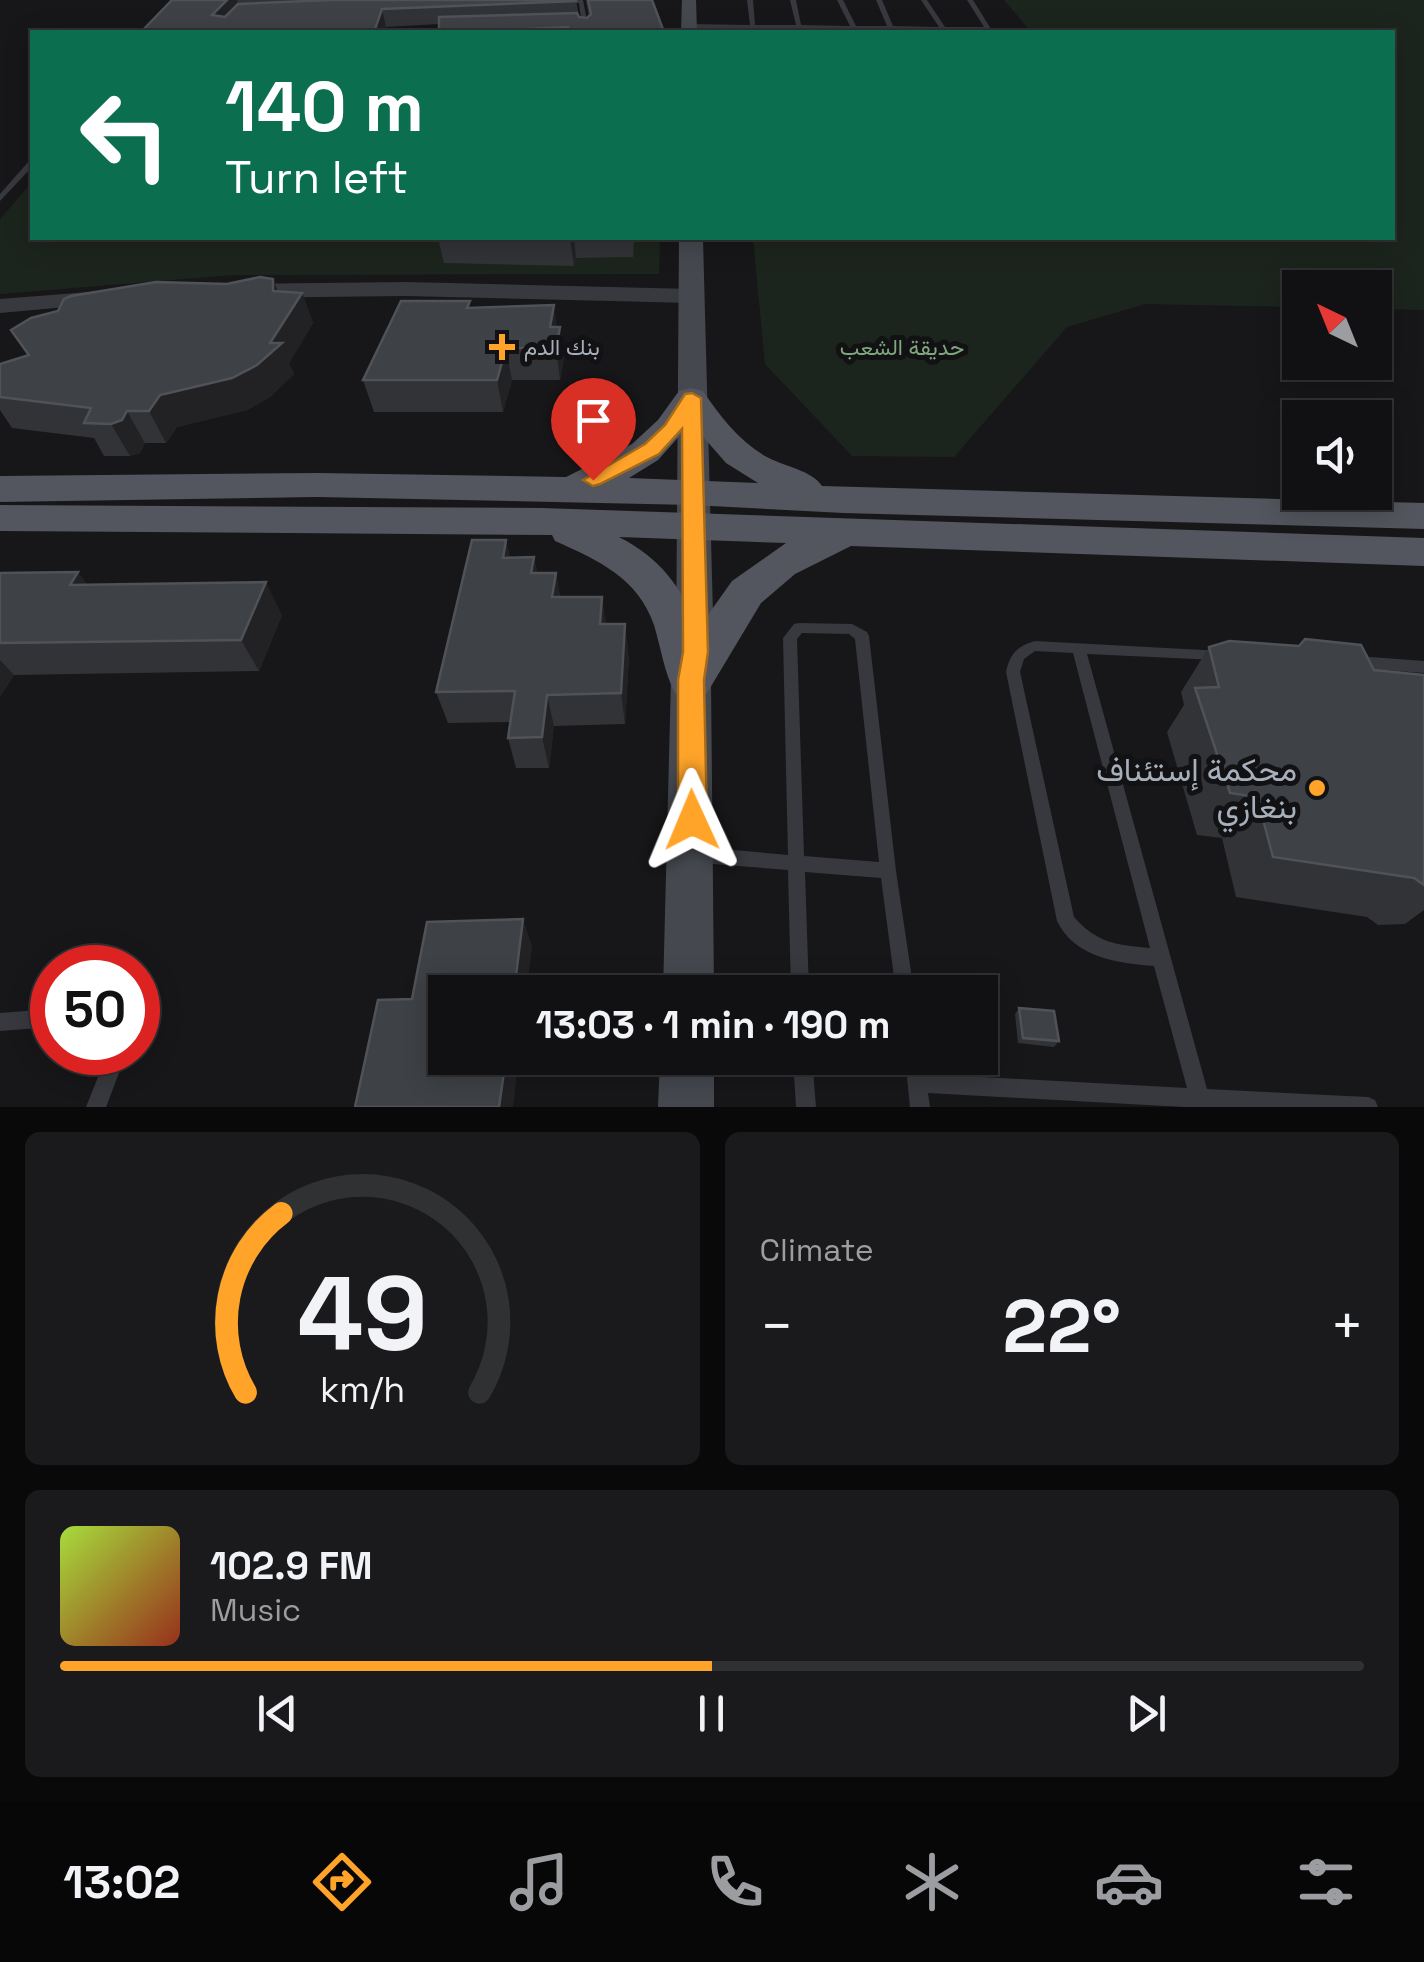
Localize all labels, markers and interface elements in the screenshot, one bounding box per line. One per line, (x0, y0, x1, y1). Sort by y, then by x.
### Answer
text: 140 m (225, 62, 424, 151)
icon: left (60, 70, 190, 200)
text: Turn left (225, 149, 408, 206)
north arrow (1282, 270, 1392, 380)
map controls (1282, 270, 1392, 510)
place label: بنك الدم (524, 333, 600, 362)
park label: حديقة الشعب (840, 333, 964, 361)
marker: بنك الدم (489, 334, 515, 360)
pin (551, 378, 636, 481)
icon: arrive (566, 393, 621, 448)
button: sound (1282, 400, 1392, 510)
place label: محكمة إستئناف بنغازي (1096, 750, 1297, 833)
position arrow (640, 768, 744, 872)
marker: محكمة إستئناف بنغازي (1306, 777, 1328, 799)
speed limit sign: 50 (30, 945, 160, 1075)
text: 13:03 · 1 min · 190 m (536, 1001, 890, 1049)
text: Climate (760, 1230, 874, 1270)
text: 49 (297, 1248, 427, 1380)
text: 22° (1002, 1278, 1121, 1374)
text: − (760, 1291, 794, 1361)
text: + (1330, 1291, 1364, 1361)
text: km/h (320, 1367, 405, 1412)
text: 102.9 FM (210, 1542, 373, 1590)
text: Music (210, 1590, 301, 1630)
icon: previous (250, 1686, 305, 1741)
icon: pause (684, 1686, 739, 1741)
icon: next (1119, 1686, 1174, 1741)
icon: directions (307, 1847, 377, 1917)
icon: music (504, 1847, 574, 1917)
icon: phone (700, 1847, 770, 1917)
icon: climate (897, 1847, 967, 1917)
icon: car (1094, 1847, 1164, 1917)
icon: filters (1291, 1847, 1361, 1917)
text: 13:02 (63, 1854, 180, 1911)

